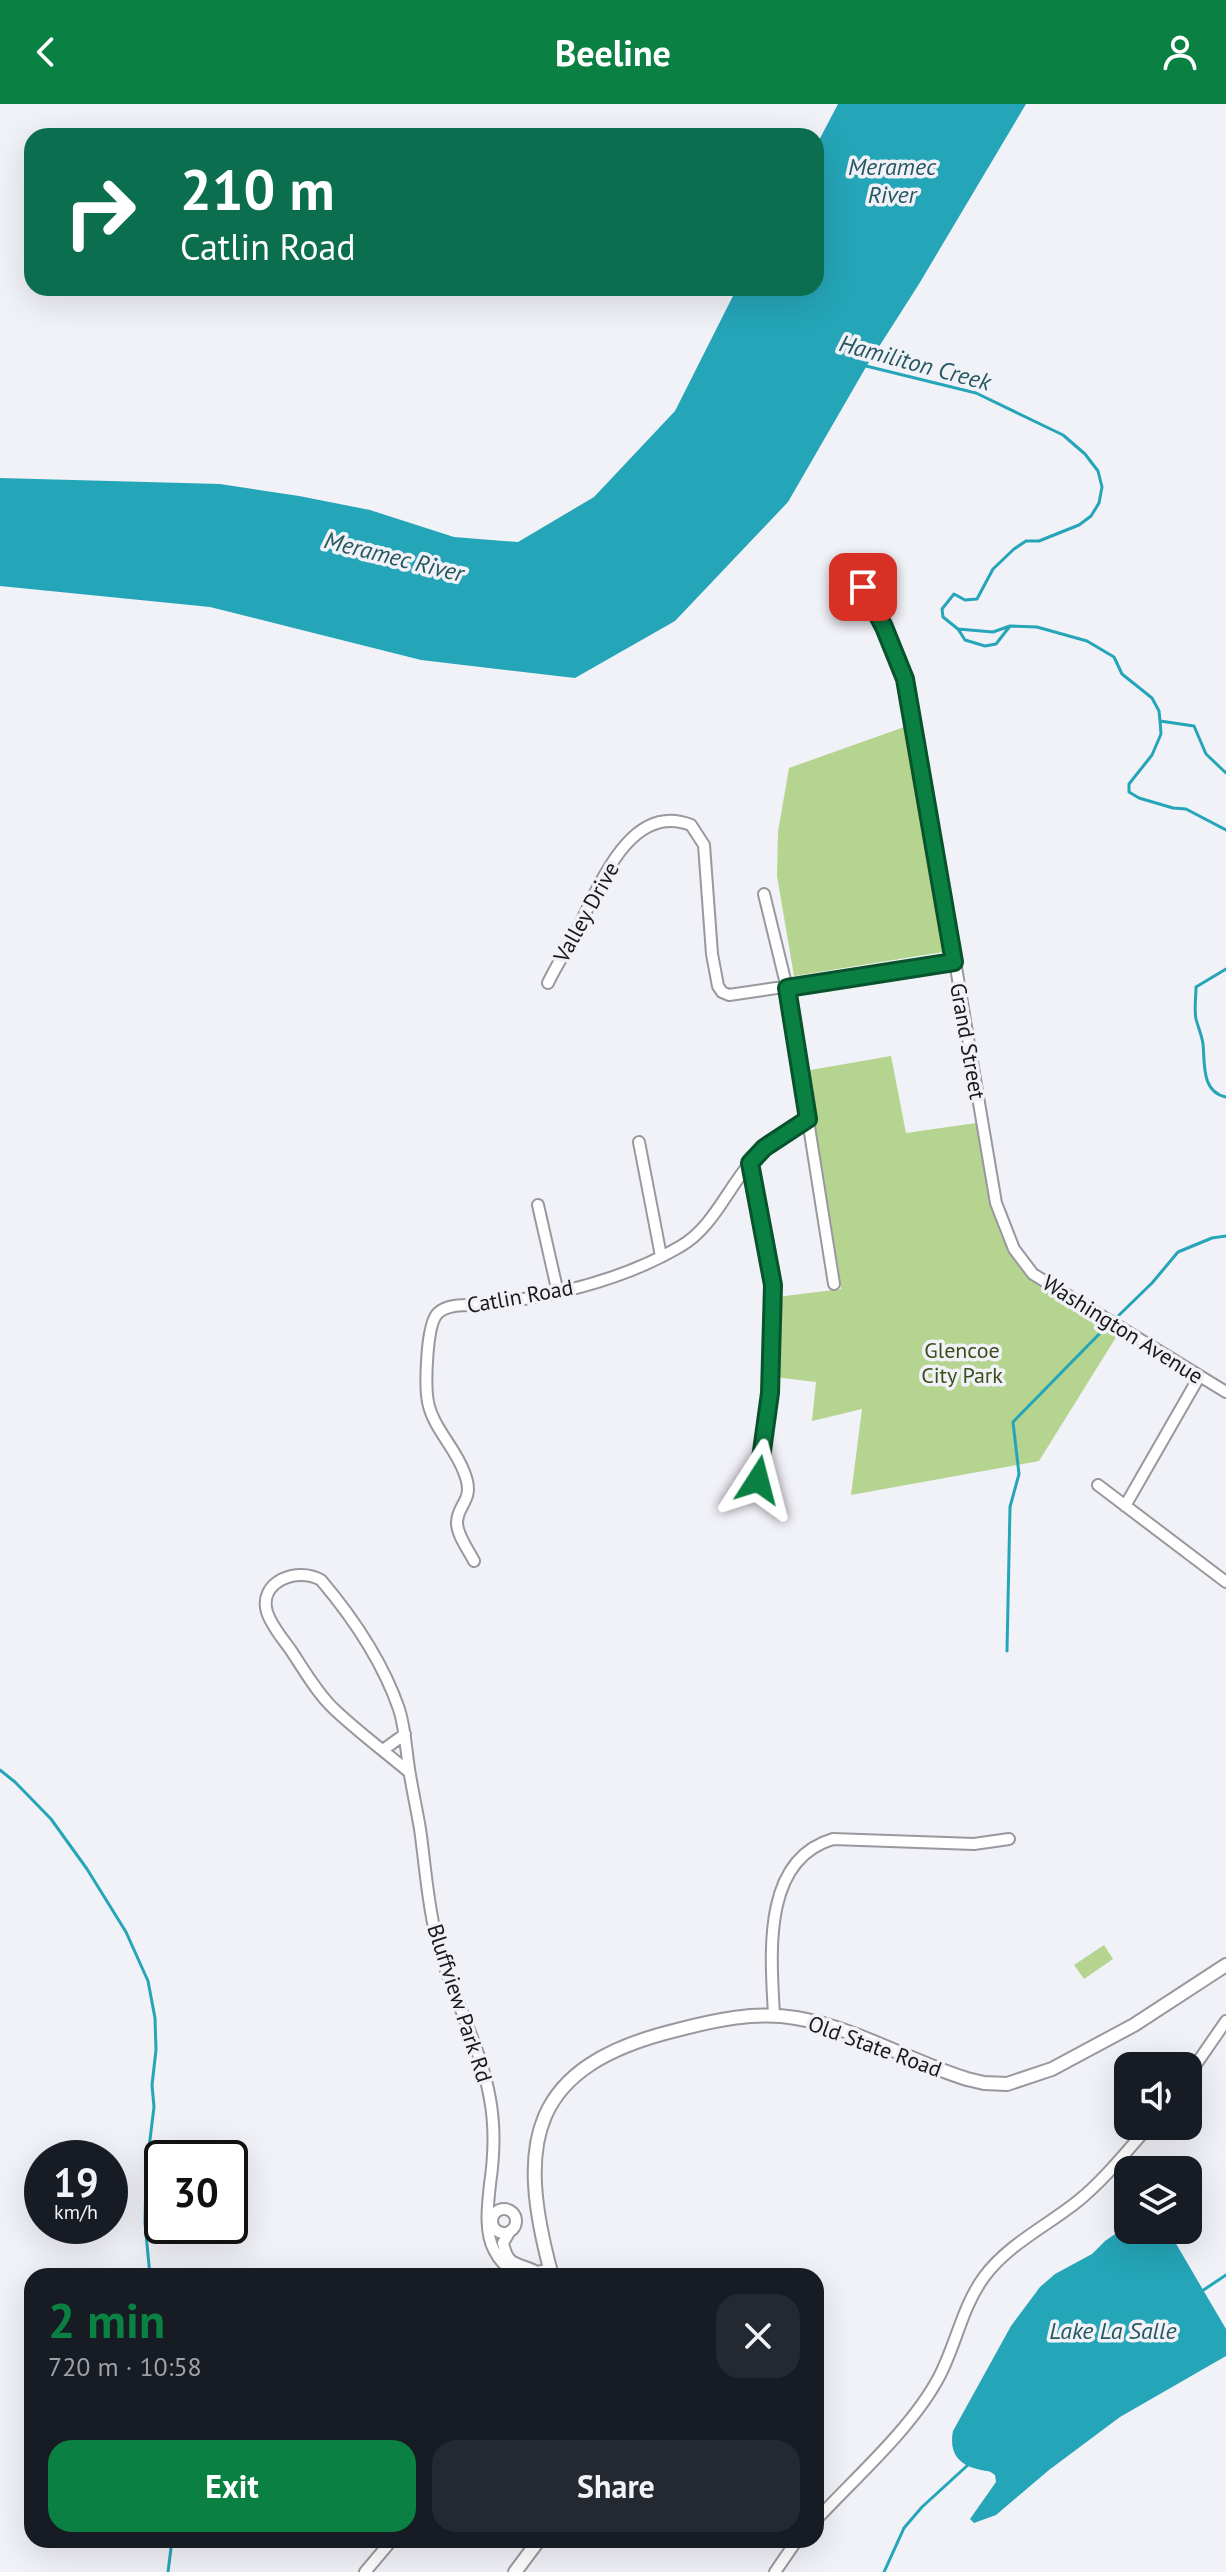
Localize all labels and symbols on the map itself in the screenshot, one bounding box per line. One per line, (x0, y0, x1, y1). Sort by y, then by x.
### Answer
water label: Meramec River (848, 151, 937, 210)
water label: Hamiliton Creek (836, 327, 996, 398)
water label: Meramec River (321, 524, 469, 589)
pin (829, 553, 897, 621)
street label: Valley Drive (546, 857, 625, 968)
street label: Grand Street (944, 981, 992, 1102)
street label: Washington Avenue (1037, 1268, 1209, 1390)
street label: Catlin Road (465, 1273, 575, 1319)
park label: Glencoe City Park (921, 1336, 1003, 1389)
position arrow (716, 1438, 800, 1522)
street label: Bluffview Park Rd (421, 1920, 499, 2086)
street label: Old State Road (804, 2009, 946, 2083)
speed limit sign: 30 (144, 2140, 248, 2244)
water label: Lake La Salle (1049, 2315, 1177, 2346)

